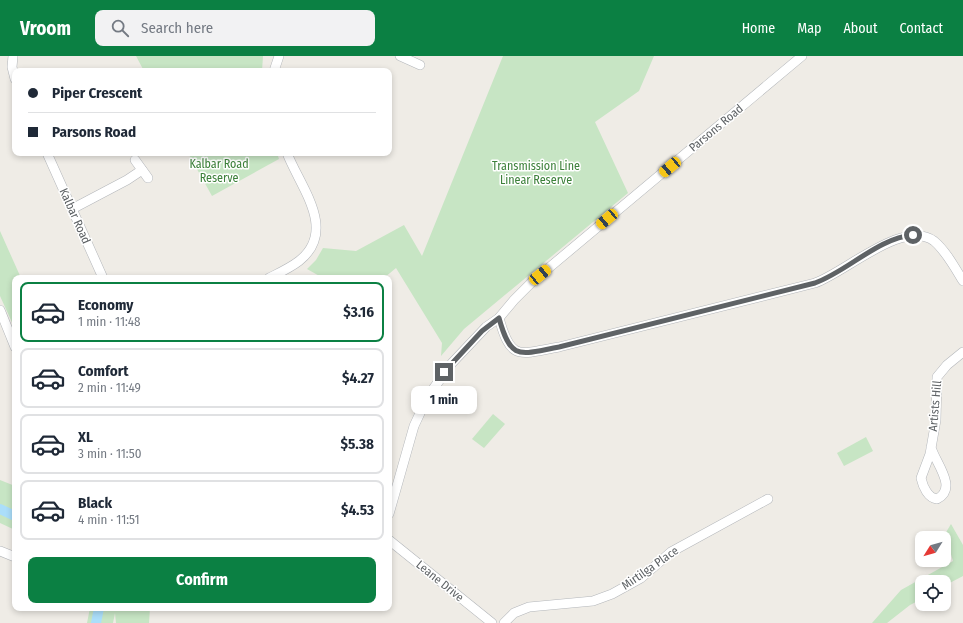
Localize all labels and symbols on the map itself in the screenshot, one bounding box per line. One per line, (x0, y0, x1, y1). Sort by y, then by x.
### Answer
street label: Parsons Road (686, 101, 746, 155)
car (657, 155, 683, 179)
park label: Kalbar Road Reserve (189, 157, 249, 185)
park label: Transmission Line Linear Reserve (492, 159, 580, 187)
street label: Kalbar Road (57, 186, 93, 246)
car (594, 207, 620, 231)
route start (904, 226, 922, 244)
car (527, 263, 553, 287)
route end (435, 363, 453, 381)
street label: Artists Hill (926, 380, 944, 432)
callout: 1 min (411, 386, 477, 414)
north arrow (915, 531, 951, 567)
street label: Mirtilga Place (619, 543, 681, 593)
street label: Leane Drive (413, 558, 467, 604)

